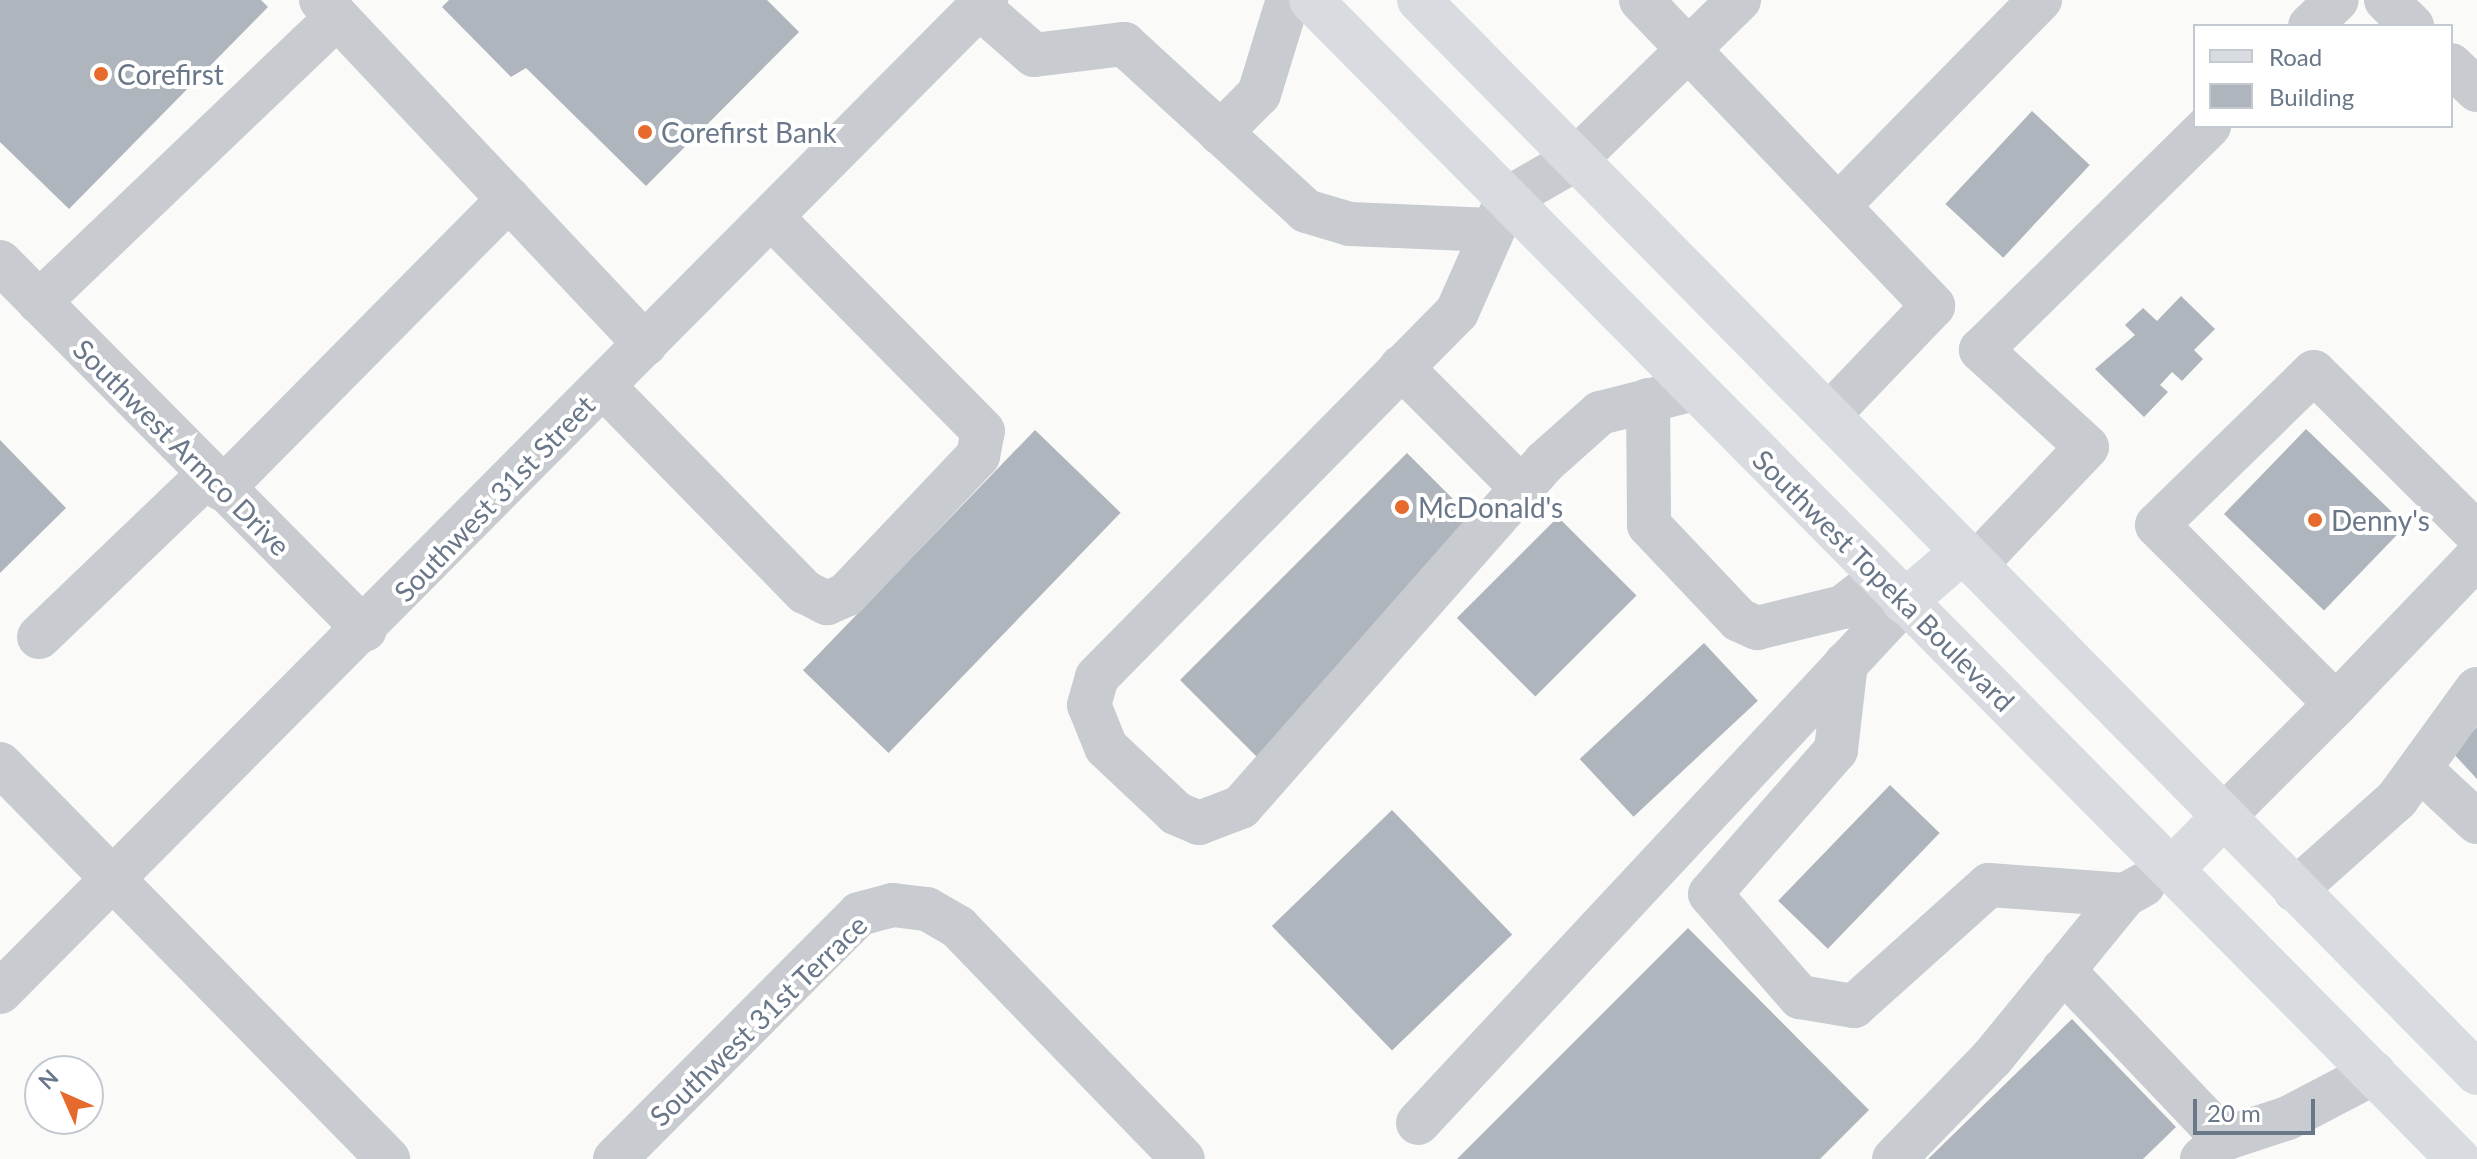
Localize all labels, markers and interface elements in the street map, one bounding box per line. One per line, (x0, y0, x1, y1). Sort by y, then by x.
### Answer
legend (2193, 24, 2453, 128)
text: Road (2269, 42, 2322, 71)
place label: Corefirst (117, 57, 224, 91)
marker: Corefirst (92, 65, 110, 83)
text: Building (2269, 82, 2354, 111)
place label: Corefirst Bank (661, 115, 837, 149)
marker: Corefirst Bank (636, 123, 654, 141)
street label: Southwest Armco Drive (66, 331, 298, 563)
street label: Southwest 31st Street (387, 388, 601, 608)
street label: Southwest Topeka Boulevard (1746, 442, 2022, 718)
place label: McDonald's (1418, 490, 1563, 524)
marker: McDonald's (1393, 498, 1411, 516)
place label: Denny's (2331, 503, 2430, 537)
marker: Denny's (2306, 511, 2324, 529)
street label: Southwest 31st Terrace (642, 907, 874, 1133)
north arrow (24, 1055, 104, 1135)
text: N (33, 1064, 64, 1095)
scale bar (2197, 1083, 2319, 1133)
text: 20 m (2207, 1098, 2261, 1127)

